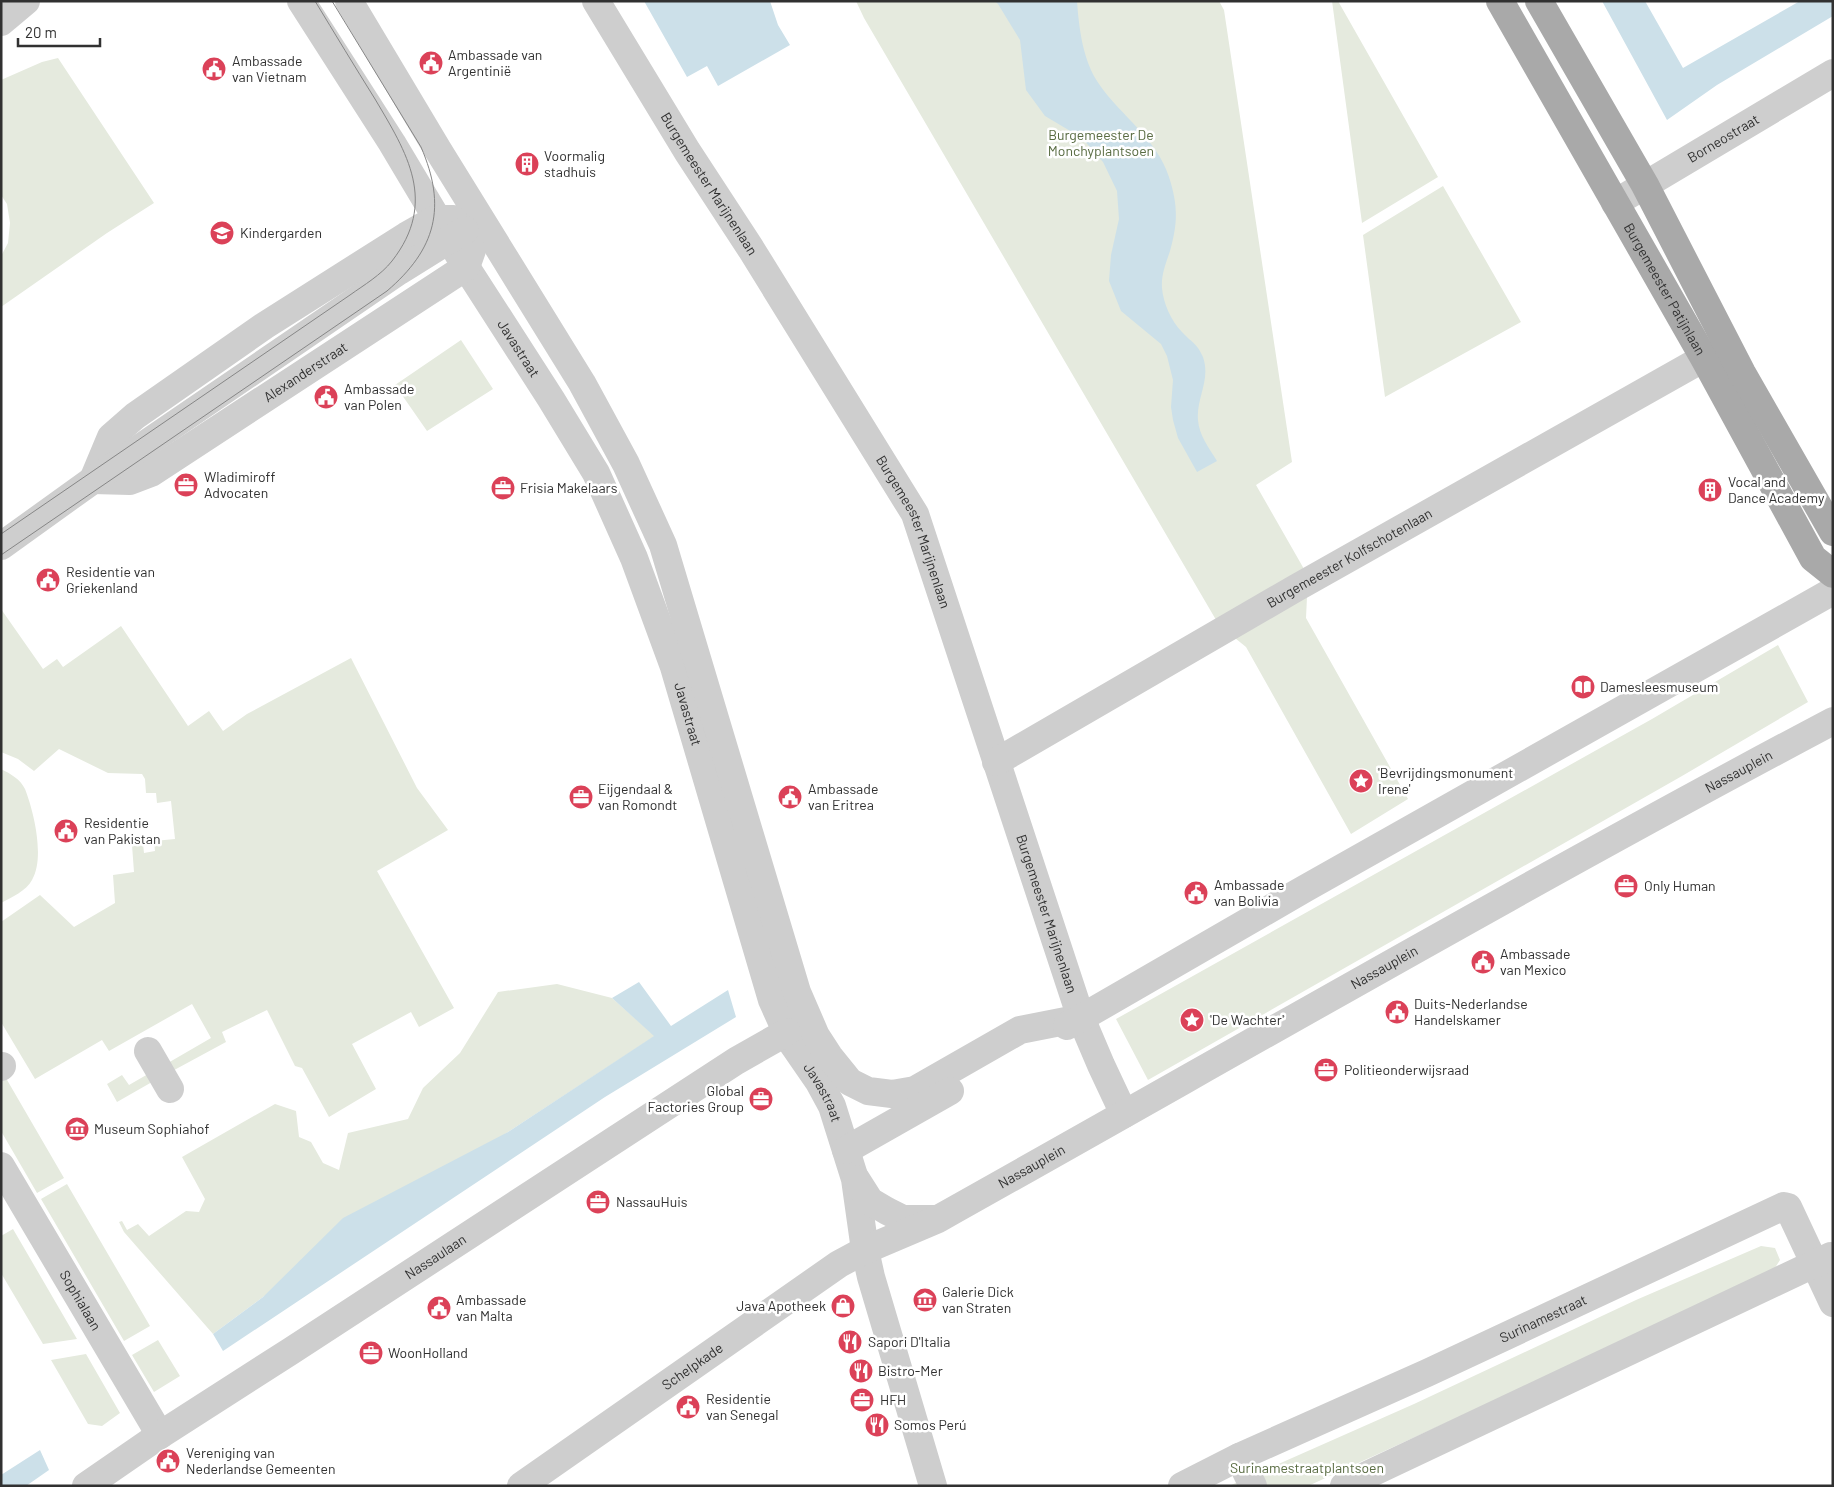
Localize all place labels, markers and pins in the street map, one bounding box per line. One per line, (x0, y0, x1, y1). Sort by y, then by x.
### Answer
place label: Ambassade van Argentinië (448, 46, 542, 79)
public building icon: Ambassade van Argentinië (418, 50, 444, 76)
place label: Ambassade van Vietnam (232, 52, 307, 85)
public building icon: Ambassade van Vietnam (201, 56, 227, 82)
place label: Voormalig stadhuis (544, 147, 605, 180)
building icon: Voormalig stadhuis (514, 151, 540, 177)
school or university icon: Kindergarden (209, 220, 235, 246)
place label: Kindergarden (240, 224, 322, 241)
place label: Ambassade van Polen (344, 380, 414, 413)
public building icon: Ambassade van Polen (313, 384, 339, 410)
place label: Wladimiroff Advocaten (204, 468, 276, 501)
office icon: Wladimiroff Advocaten (173, 472, 199, 498)
place label: Vocal and Dance Academy (1728, 473, 1825, 506)
office icon: Frisia Makelaars (490, 475, 516, 501)
building icon: Vocal and Dance Academy (1697, 477, 1723, 503)
place label: Frisia Makelaars (520, 479, 618, 496)
place label: Residentie van Griekenland (66, 563, 155, 596)
public building icon: Residentie van Griekenland (35, 567, 61, 593)
library icon: Damesleesmuseum (1570, 674, 1596, 700)
place label: Damesleesmuseum (1600, 678, 1718, 695)
place label: 'Bevrijdingsmonument Irene' (1378, 764, 1513, 797)
place icon: 'Bevrijdingsmonument Irene' (1348, 768, 1374, 794)
place label: Eijgendaal & van Romondt (598, 780, 677, 813)
place label: Ambassade van Eritrea (808, 780, 878, 813)
office icon: Eijgendaal & van Romondt (568, 784, 594, 810)
public building icon: Ambassade van Eritrea (777, 784, 803, 810)
place label: Residentie van Pakistan (84, 814, 161, 847)
public building icon: Residentie van Pakistan (53, 818, 79, 844)
office icon: Only Human (1613, 873, 1639, 899)
place label: Ambassade van Bolivia (1214, 876, 1284, 909)
place label: Only Human (1644, 877, 1716, 894)
public building icon: Ambassade van Bolivia (1183, 880, 1209, 906)
place label: Ambassade van Mexico (1500, 945, 1570, 978)
public building icon: Ambassade van Mexico (1470, 949, 1496, 975)
place label: Duits-Nederlandse Handelskamer (1414, 995, 1528, 1028)
public building icon: Duits-Nederlandse Handelskamer (1384, 999, 1410, 1025)
place icon: 'De Wachter' (1179, 1007, 1205, 1033)
place label: 'De Wachter' (1210, 1011, 1284, 1028)
office icon: Politieonderwijsraad (1313, 1057, 1339, 1083)
place label: Politieonderwijsraad (1344, 1061, 1469, 1078)
place label: Global Factories Group (648, 1082, 744, 1115)
office icon: Global Factories Group (748, 1086, 774, 1112)
museum icon: Museum Sophiahof (64, 1116, 90, 1142)
place label: Museum Sophiahof (94, 1120, 209, 1137)
office icon: NassauHuis (585, 1189, 611, 1215)
place label: NassauHuis (616, 1193, 688, 1210)
place label: Galerie Dick van Straten (942, 1283, 1014, 1316)
museum icon: Galerie Dick van Straten (912, 1287, 938, 1313)
place label: Ambassade van Malta (456, 1291, 526, 1324)
shop icon: Java Apotheek (830, 1293, 856, 1319)
public building icon: Ambassade van Malta (426, 1295, 452, 1321)
place label: Java Apotheek (736, 1297, 826, 1314)
restaurant icon: Sapori D'Italia (837, 1329, 863, 1355)
place label: Sapori D'Italia (868, 1333, 950, 1350)
office icon: WoonHolland (358, 1340, 384, 1366)
place label: WoonHolland (388, 1344, 468, 1361)
restaurant icon: Bistro-Mer (848, 1358, 874, 1384)
place label: Bistro-Mer (878, 1362, 943, 1379)
office icon: HFH (849, 1387, 875, 1413)
place label: Residentie van Senegal (706, 1390, 778, 1423)
place label: HFH (880, 1391, 906, 1408)
public building icon: Residentie van Senegal (675, 1394, 701, 1420)
restaurant icon: Somos Perú (864, 1412, 890, 1438)
place label: Somos Perú (894, 1416, 967, 1433)
place label: Vereniging van Nederlandse Gemeenten (186, 1444, 335, 1477)
public building icon: Vereniging van Nederlandse Gemeenten (155, 1448, 181, 1474)

